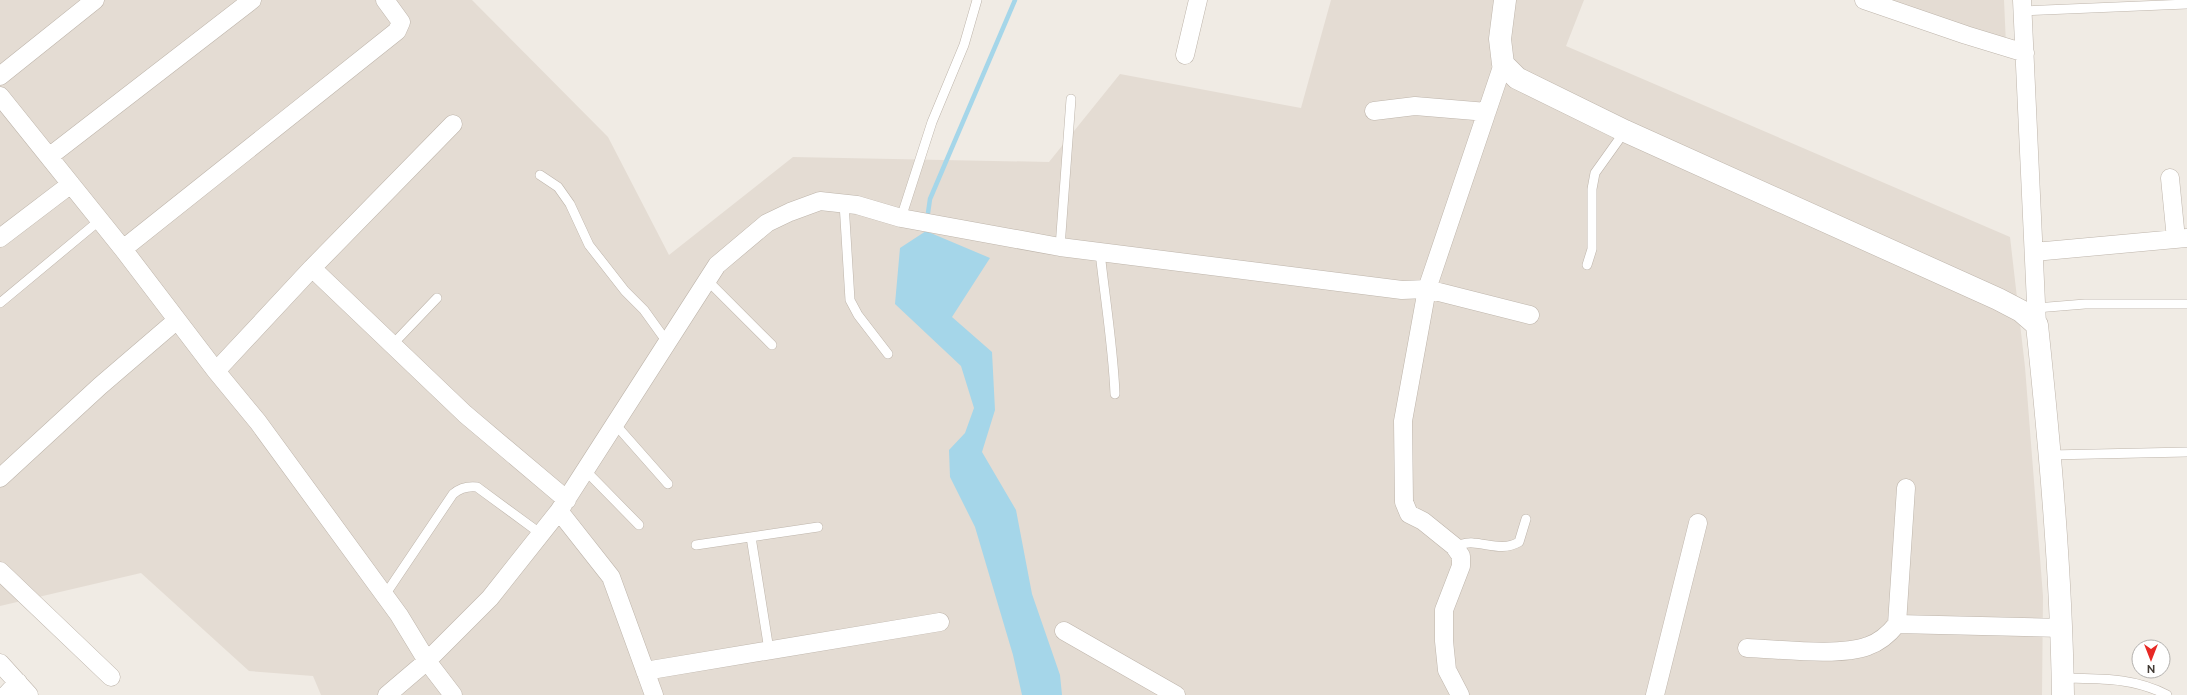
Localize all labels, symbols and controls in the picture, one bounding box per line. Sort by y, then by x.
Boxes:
north arrow [2131,639,2171,679]
text: N [2147,662,2155,675]

